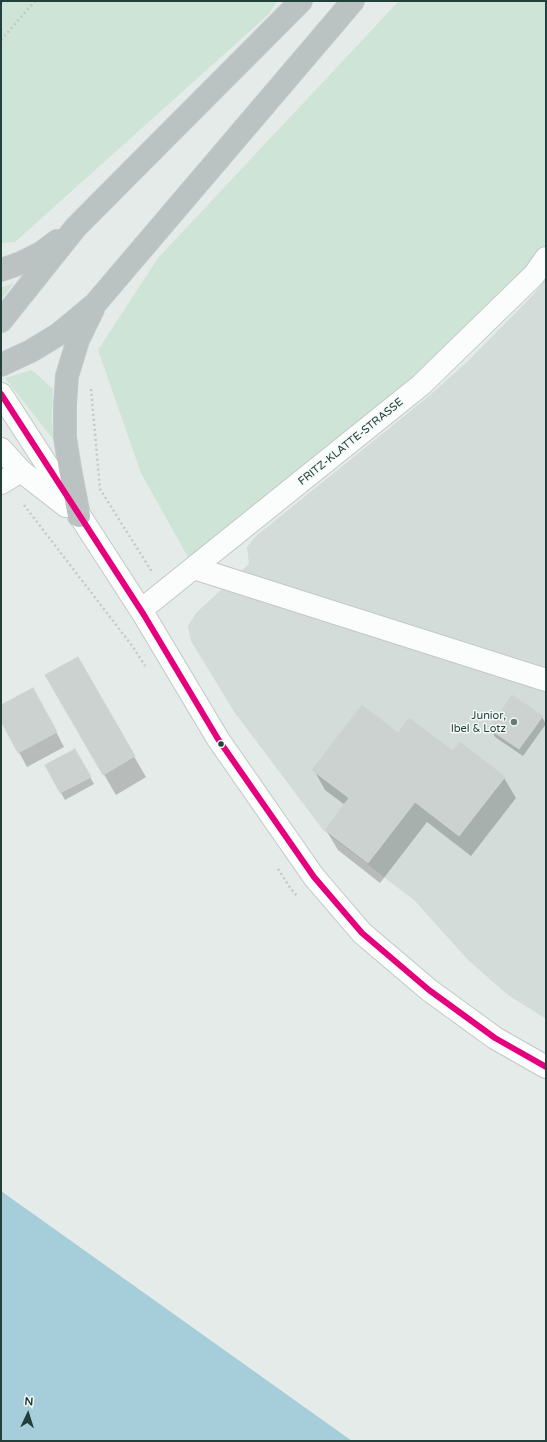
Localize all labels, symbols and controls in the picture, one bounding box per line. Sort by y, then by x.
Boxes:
street label: FRITZ-KLATTE-STRASSE [296,396,406,488]
place label: Junior, Ibel & Lotz [451,709,506,735]
marker: Junior, Ibel & Lotz [509,717,519,727]
unlabelled marker [216,739,226,749]
north arrow [8,1394,48,1434]
text: N [24,1395,34,1408]

